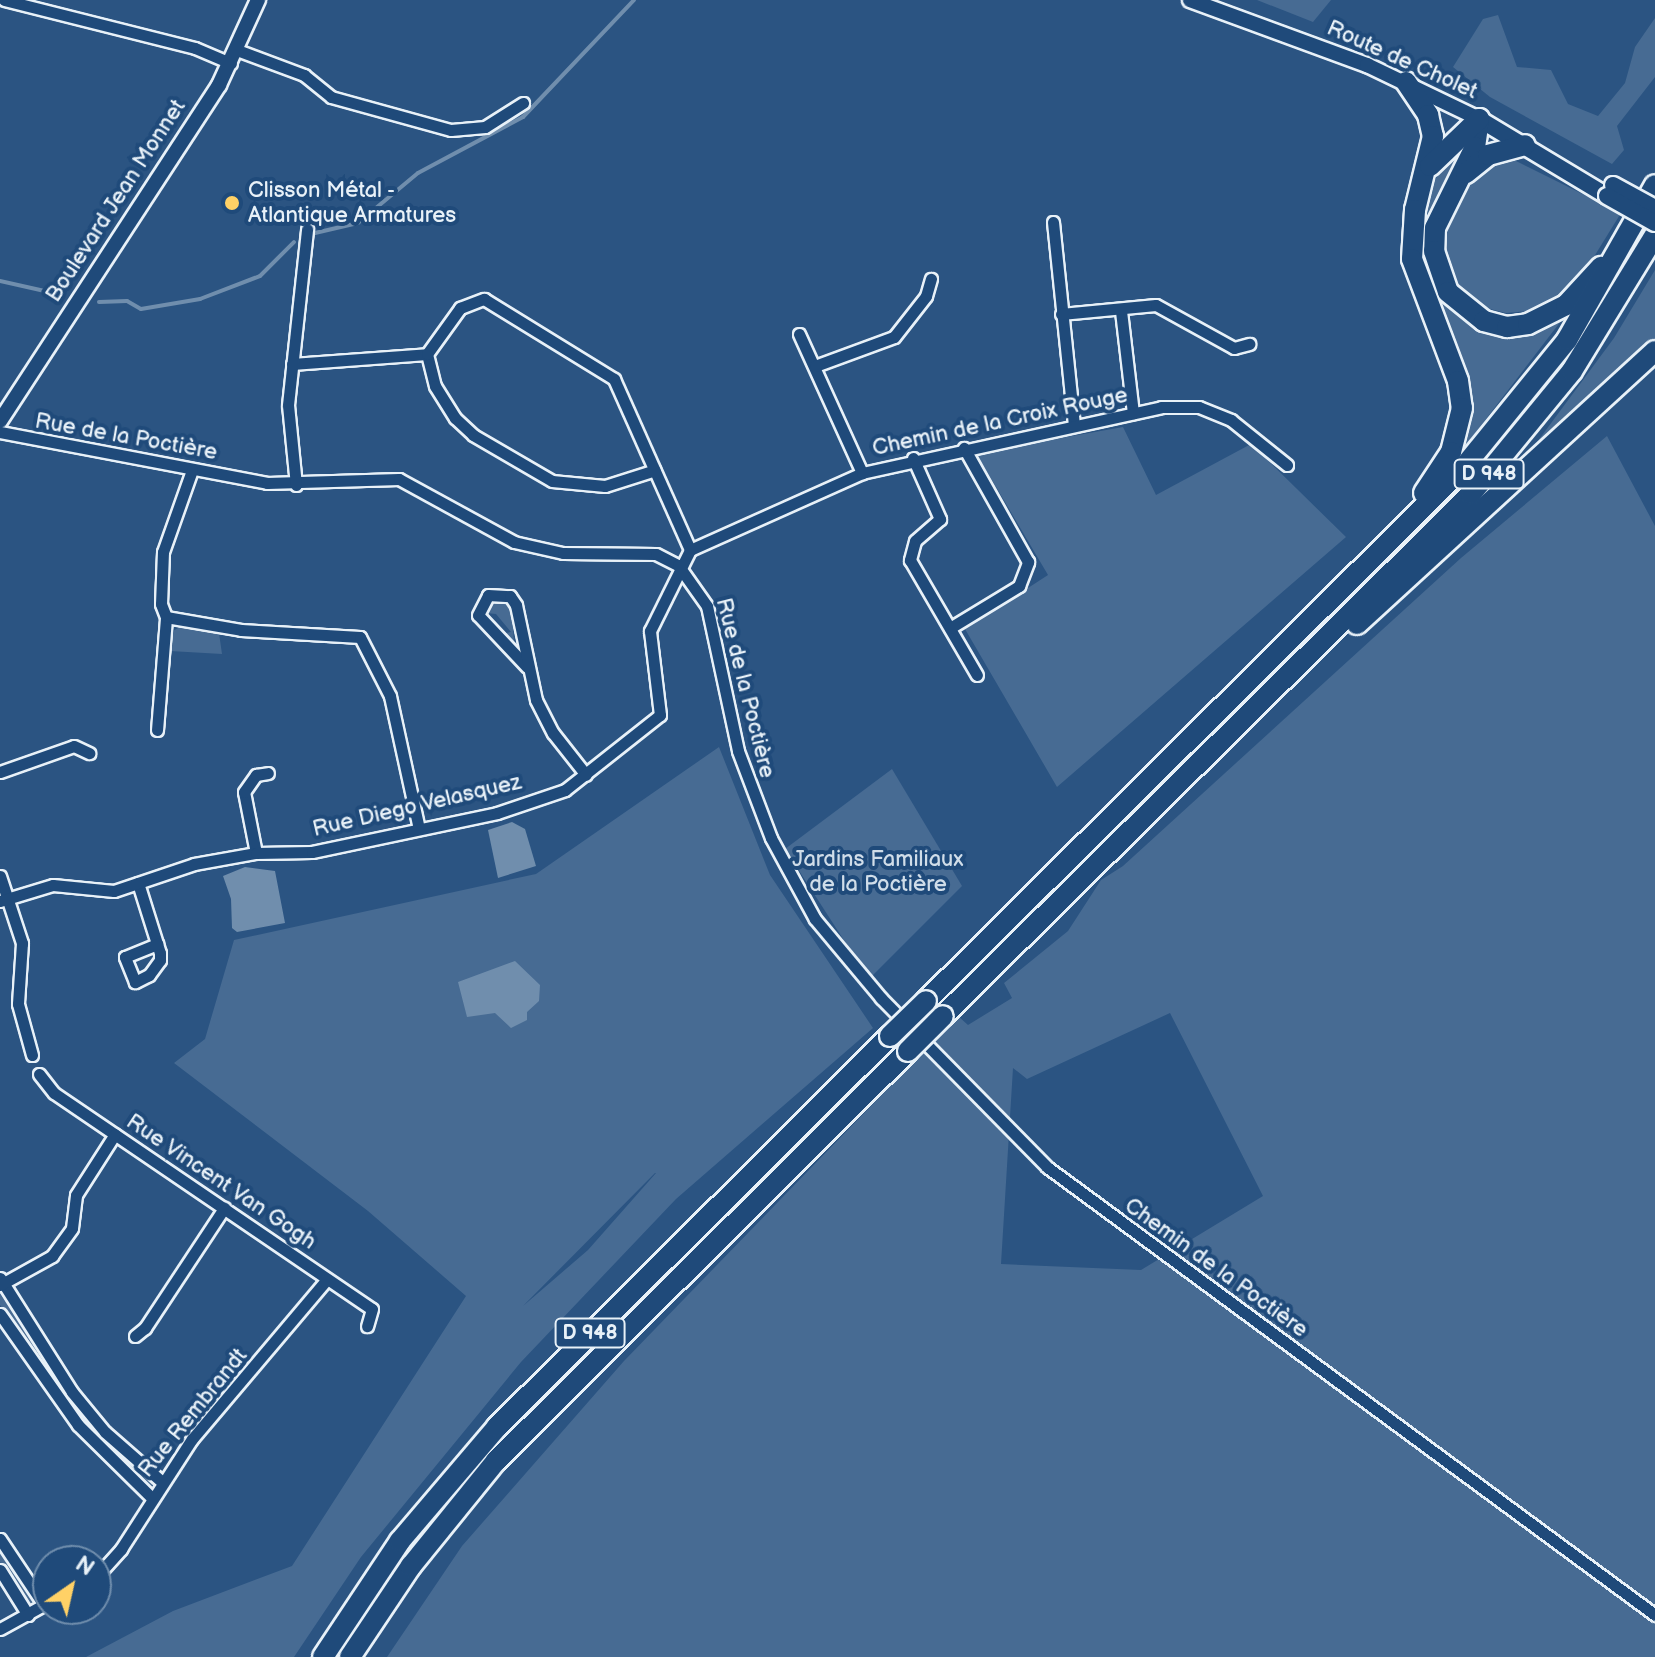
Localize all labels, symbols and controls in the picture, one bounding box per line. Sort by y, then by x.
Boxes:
street label: Route de Cholet [1323,15,1481,105]
street label: Boulevard Jean Monnet [40,94,192,308]
place label: Clisson Métal - Atlantique Armatures [248,177,456,228]
marker: Clisson Métal - Atlantique Armatures [223,194,241,212]
street label: Chemin de la Croix Rouge [870,382,1130,462]
street label: Rue de la Poctière [33,408,219,466]
road number: D 948 [1453,458,1525,490]
street label: Rue de la Poctière [710,595,780,781]
street label: Rue Diego Velasquez [310,769,524,843]
park label: Jardins Familiaux de la Poctière [792,846,964,898]
street label: Rue Vincent Van Gogh [121,1108,321,1256]
street label: Chemin de la Poctière [1119,1193,1313,1343]
road number: D 948 [554,1317,626,1349]
street label: Rue Rembrandt [133,1343,253,1483]
north arrow [32,1545,112,1625]
text: N [70,1551,99,1582]

